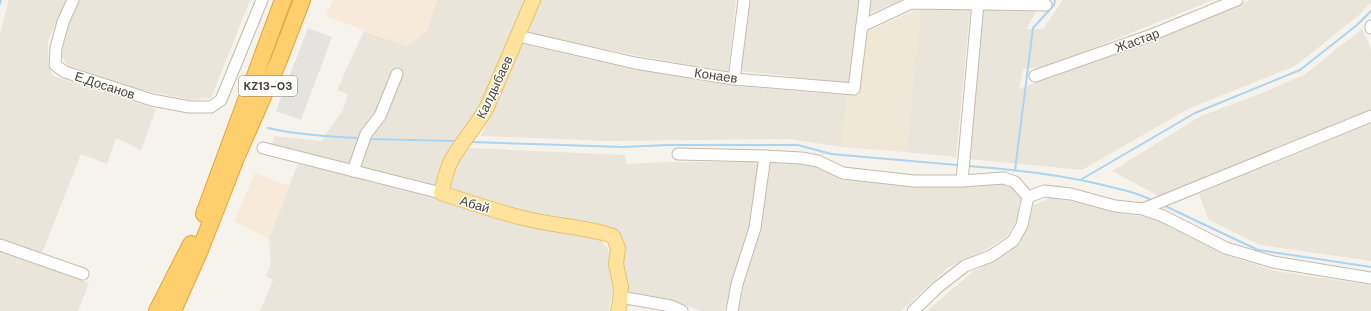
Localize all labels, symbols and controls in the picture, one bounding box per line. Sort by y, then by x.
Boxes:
street label: Жастар [1113,25,1162,56]
street label: Калдыбаев [472,53,517,122]
street label: Конаев [693,64,739,87]
street label: Е.Досанов [73,68,137,103]
road number: KZ13-03 [239,76,297,96]
street label: Абай [458,192,492,217]

